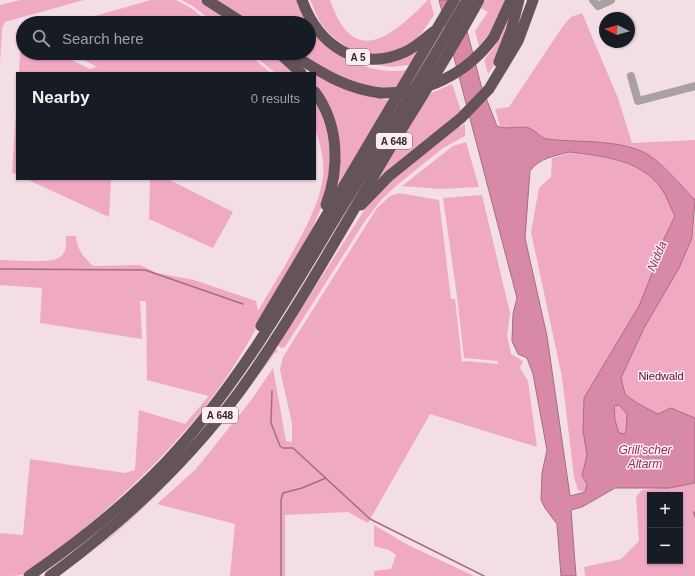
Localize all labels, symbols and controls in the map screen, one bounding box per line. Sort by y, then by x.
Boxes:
north arrow [599,12,635,48]
search box [16,16,316,60]
icon: search [30,27,52,49]
text: Search here [62,30,144,47]
road number: A 5 [346,49,370,65]
text: Nearby [32,88,90,107]
text: 0 results [251,91,300,106]
road number: A 648 [376,133,412,149]
water label: Nidda [644,239,670,273]
park label: Niedwald [638,370,684,382]
road number: A 648 [202,407,238,423]
water label: Grill’scher Altarm [618,443,673,471]
map controls [647,492,683,564]
button: + [647,492,683,528]
button: − [647,528,683,564]

